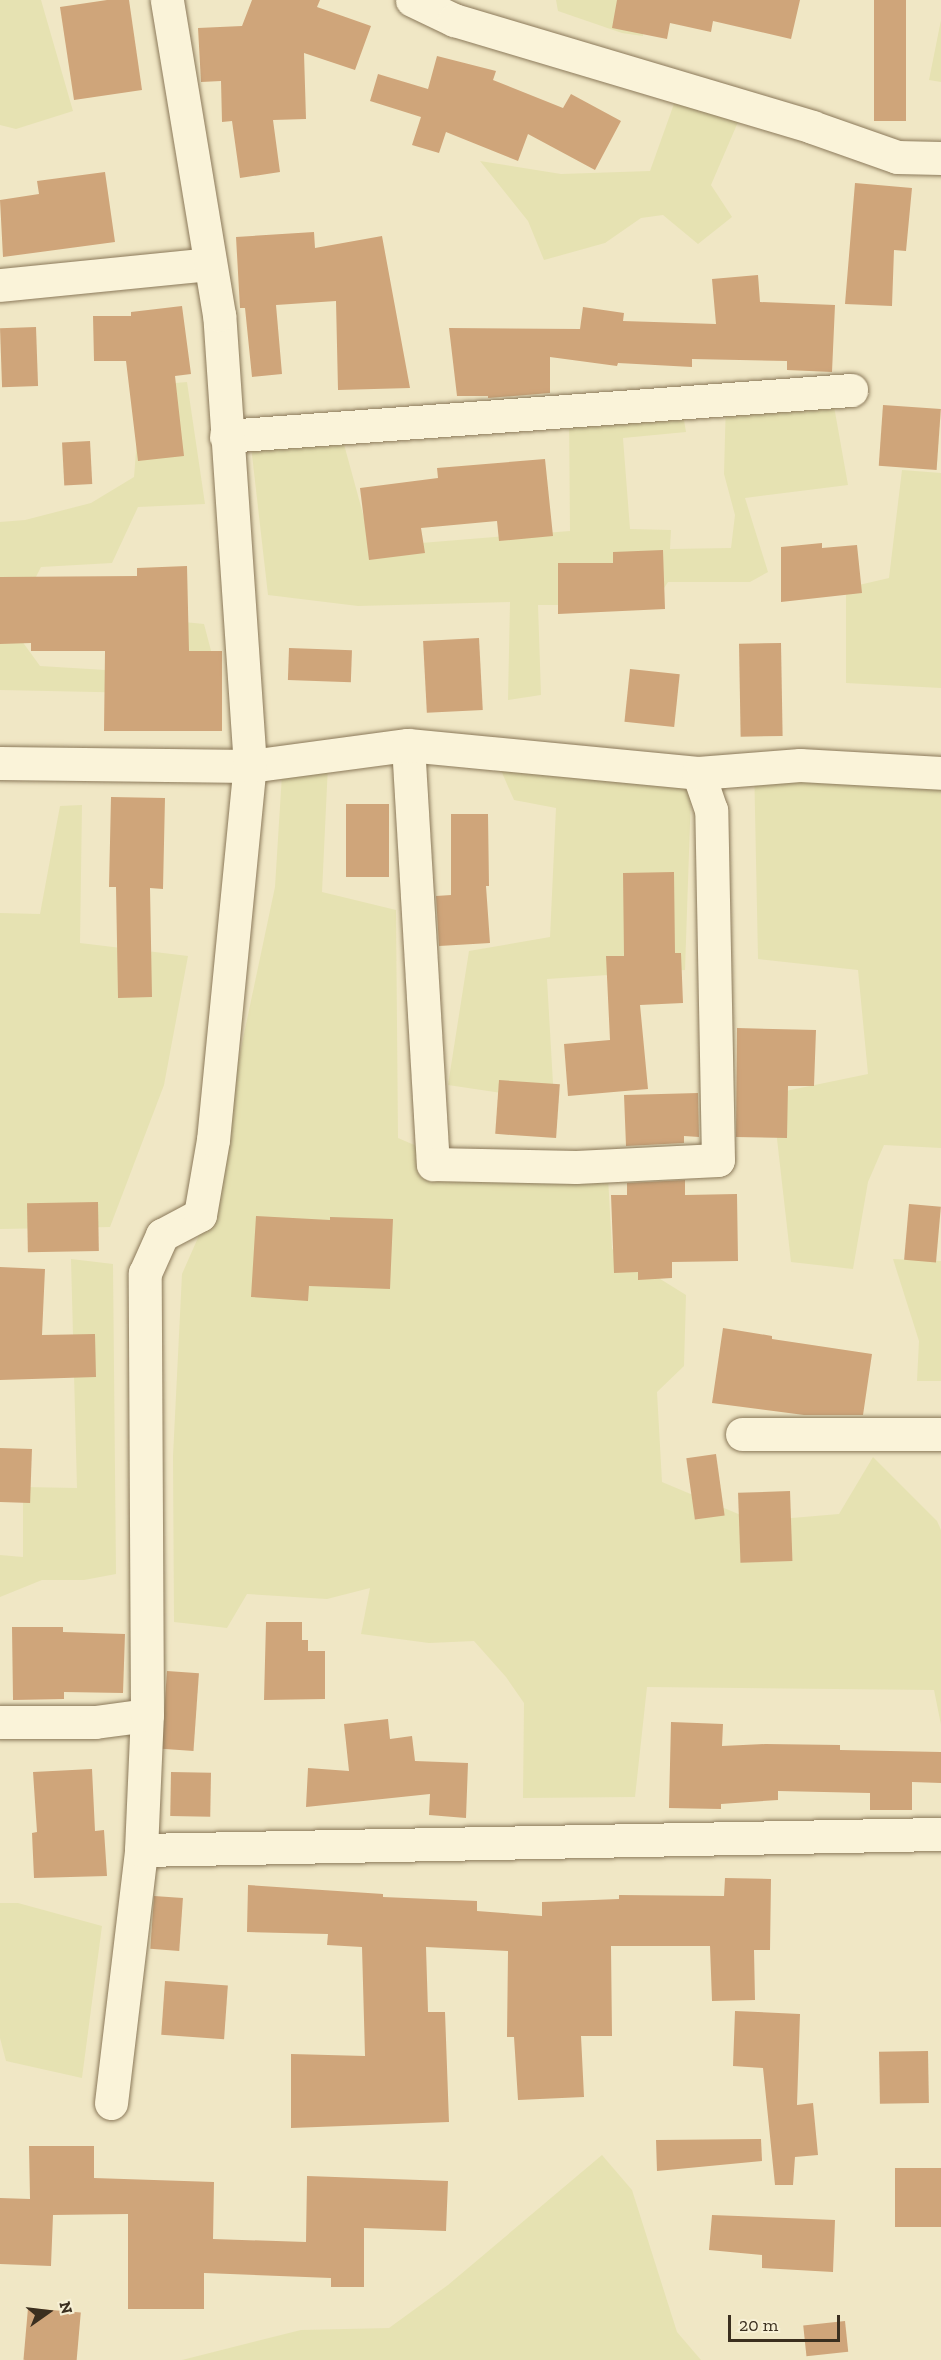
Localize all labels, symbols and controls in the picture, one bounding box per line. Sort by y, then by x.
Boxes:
north arrow [18,2282,78,2342]
text: N [55,2299,77,2316]
scale bar [731,2303,844,2341]
text: 20 m [739,2314,778,2336]

